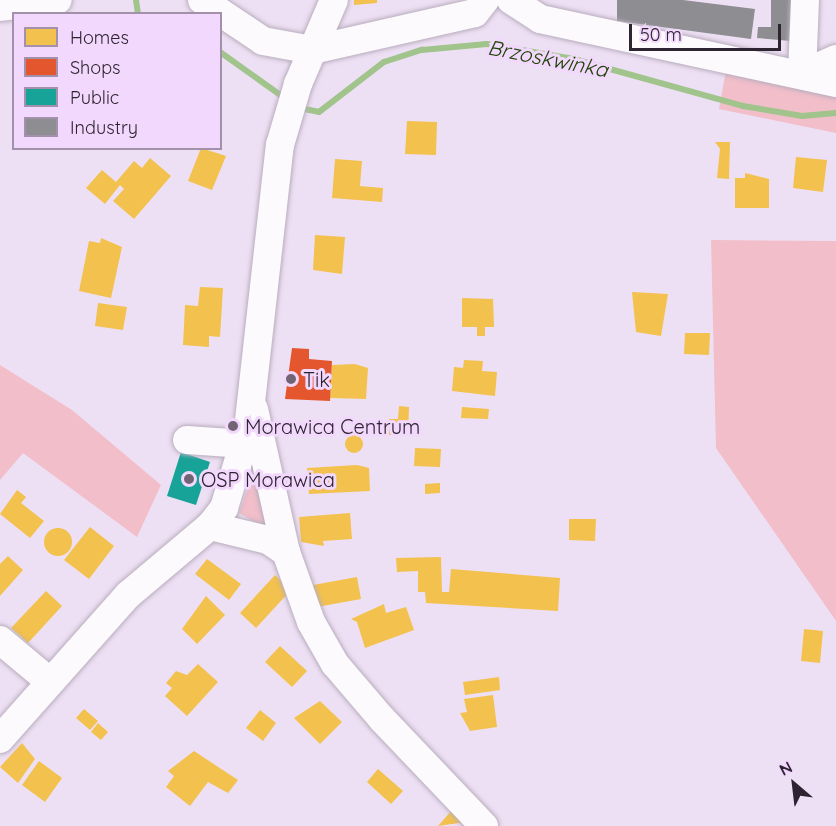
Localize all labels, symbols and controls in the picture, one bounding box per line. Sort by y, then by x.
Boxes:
legend [12,12,222,150]
scale bar [632,12,784,50]
text: 50 m [640,23,682,46]
text: Homes [70,26,129,49]
water label: Brzoskwinka [486,34,610,82]
text: Shops [70,56,121,79]
text: Public [70,86,119,109]
text: Industry [70,116,138,139]
place label: Tik [303,367,330,391]
marker: Tik [284,372,298,386]
place label: Morawica Centrum [245,414,420,438]
marker: Morawica Centrum [226,419,240,433]
place label: OSP Morawica [201,467,335,491]
marker: OSP Morawica [182,472,196,486]
north arrow [764,754,824,814]
text: N [776,757,795,780]

